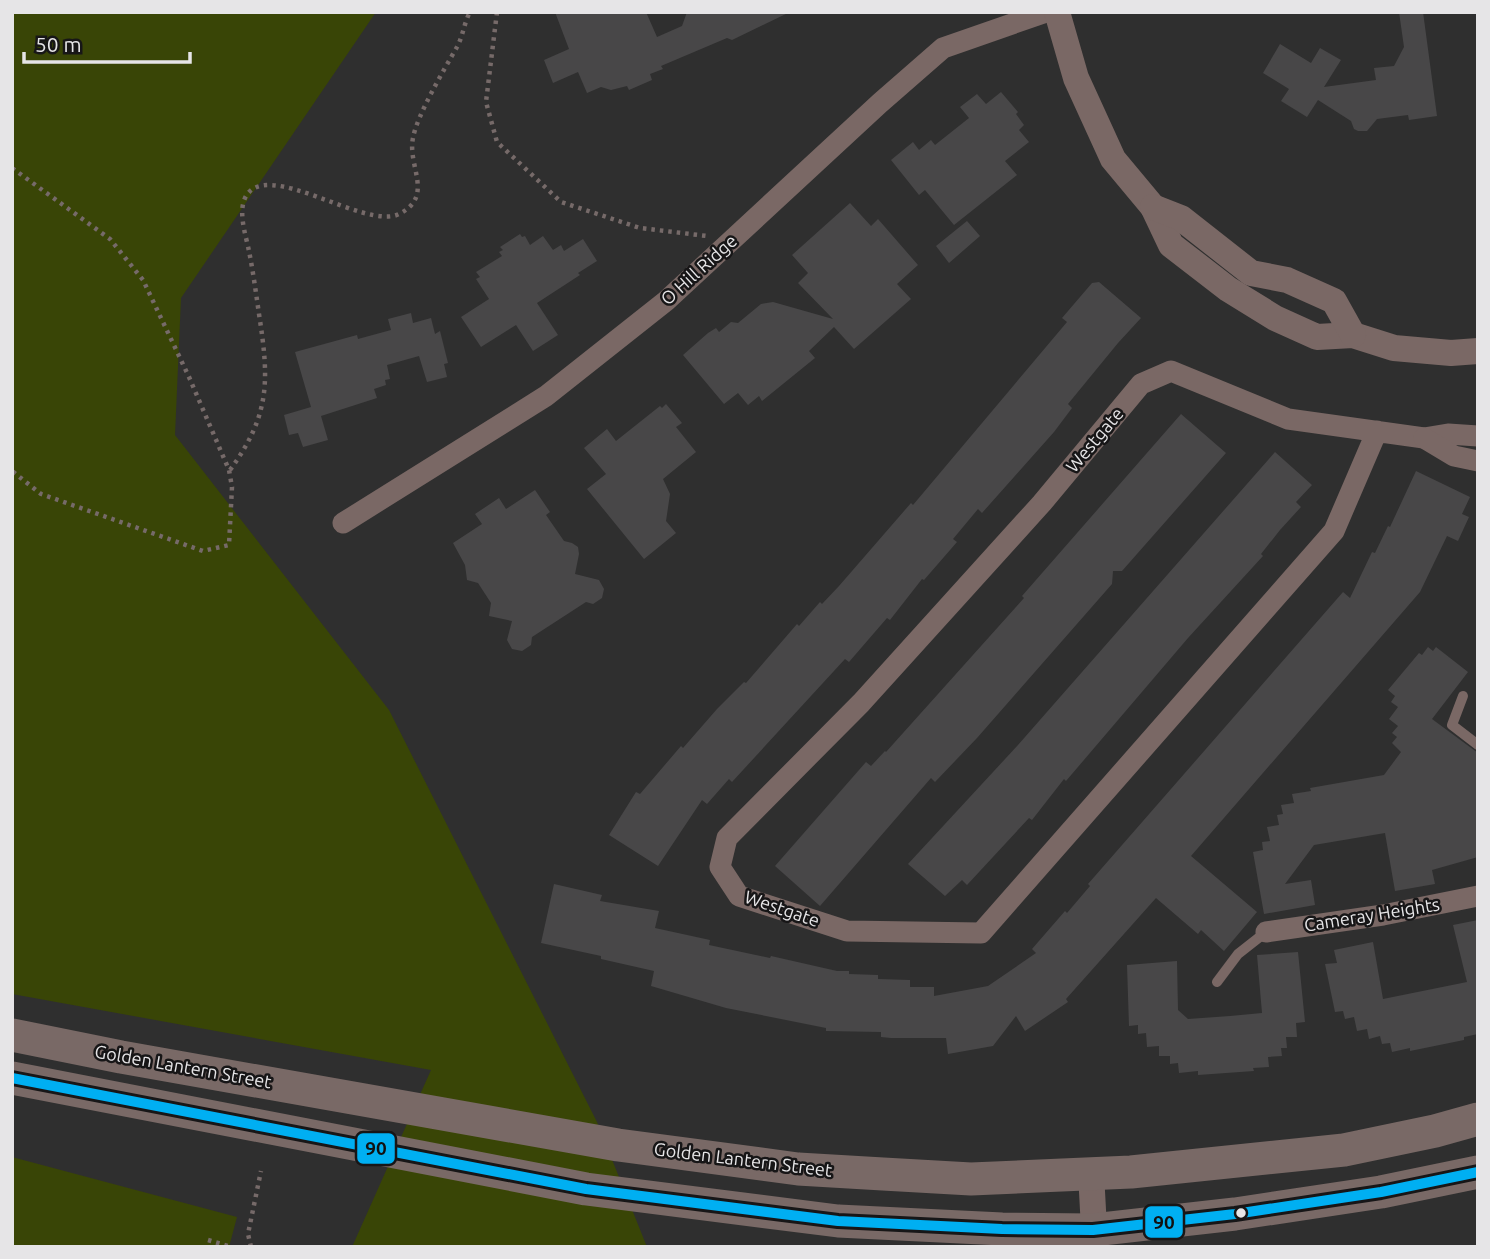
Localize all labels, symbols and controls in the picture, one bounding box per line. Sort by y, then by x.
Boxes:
scale bar [24,21,191,65]
text: 50 m [35,32,82,56]
street label: O Hill Ridge [656,230,740,308]
street label: Westgate [1062,403,1127,476]
street label: Westgate [742,886,822,930]
street label: Cameray Heights [1303,893,1441,935]
street label: Golden Lantern Street [93,1041,273,1091]
line badge: 90 [356,1132,396,1165]
text: 90 [365,1137,387,1159]
street label: Golden Lantern Street [653,1138,833,1180]
line badge: 90 [1144,1205,1184,1239]
unlabelled marker [1234,1206,1248,1220]
text: 90 [1153,1211,1175,1233]

